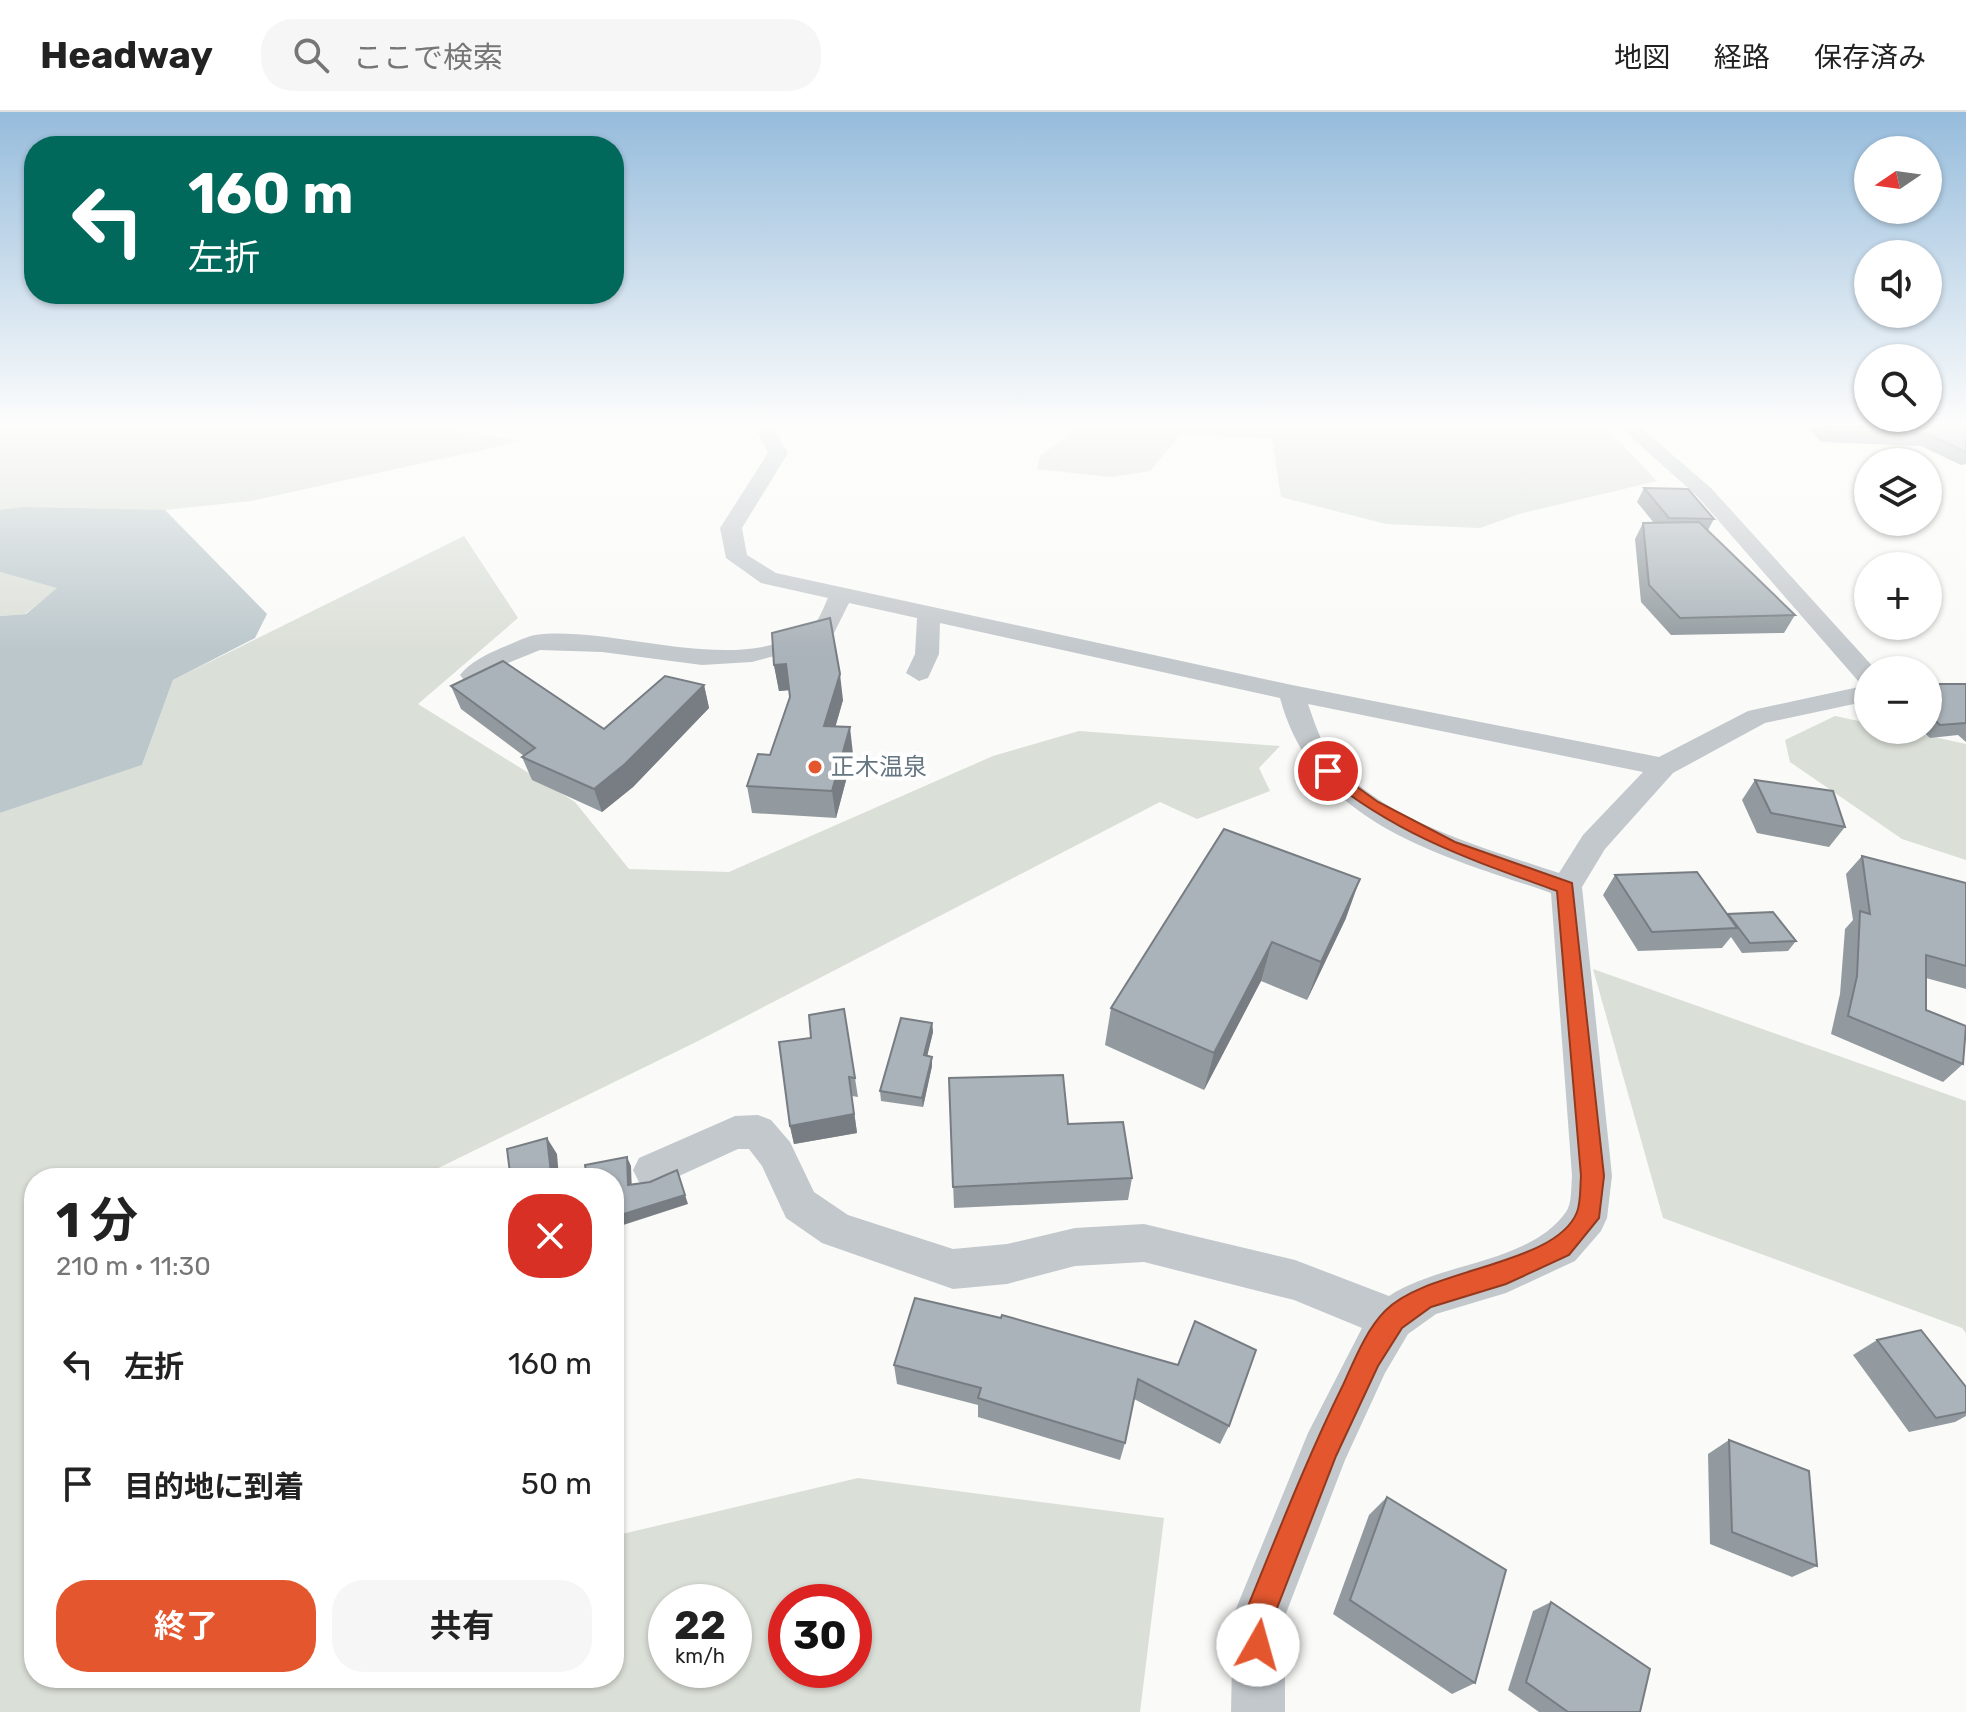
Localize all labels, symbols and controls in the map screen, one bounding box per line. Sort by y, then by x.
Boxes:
search box [261,19,821,91]
text: Headway [40,32,213,78]
icon: search [289,33,333,77]
text: ここで検索 [353,40,503,76]
text: 地図 [1614,41,1670,74]
text: 経路 [1714,41,1770,74]
text: 保存済み [1814,41,1926,74]
north arrow [1854,136,1942,224]
map controls [1854,136,1942,744]
text: 160 m [188,161,354,227]
icon: left [56,168,160,272]
text: 左折 [188,236,260,279]
button: sound [1854,240,1942,328]
button: search [1854,344,1942,432]
button: layers [1854,448,1942,536]
button: + [1854,552,1942,640]
button: − [1854,656,1942,744]
pin [1294,737,1362,805]
icon: arrive [1306,749,1350,793]
place label: 正木温泉 [831,753,927,781]
marker: 正木温泉 [806,758,824,776]
text: 1 分 [56,1192,138,1249]
button: close [508,1194,592,1278]
text: 210 m · 11:30 [56,1251,211,1282]
icon: left [56,1342,100,1386]
text: 160 m [508,1346,592,1382]
text: 左折 [124,1349,184,1385]
icon: arrive [56,1462,100,1506]
text: 50 m [521,1466,592,1502]
text: 目的地に到着 [124,1469,304,1505]
button: 終了 [56,1580,316,1672]
button: 共有 [332,1580,592,1672]
speed limit sign: 30 [768,1584,872,1688]
text: 22 [674,1602,726,1649]
position arrow [1216,1603,1300,1687]
text: km/h [675,1644,725,1668]

